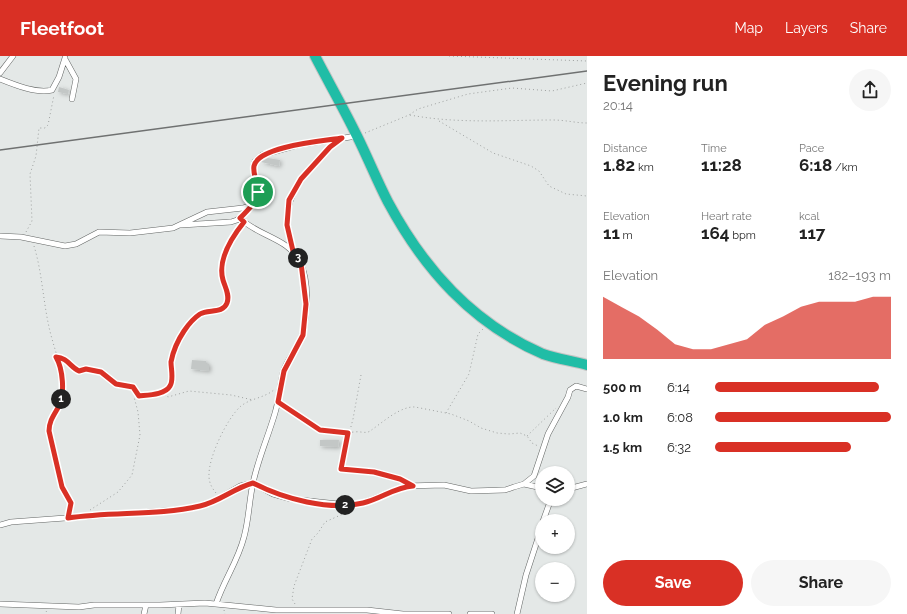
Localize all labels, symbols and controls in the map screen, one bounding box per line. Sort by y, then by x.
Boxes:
text: Fleetfoot [20,17,104,39]
text: Map [735,20,763,36]
text: Layers [785,20,828,36]
text: Share [850,20,887,36]
button: share [849,69,891,111]
text: Evening run [603,70,728,96]
text: 20:14 [603,98,633,113]
text: Distance [603,142,647,155]
text: Time [701,142,727,155]
text: Pace [799,142,824,155]
text: 1.82 [603,155,635,175]
text: 11:28 [701,155,742,175]
text: 6:18 [799,155,832,175]
text: km [635,161,654,174]
text: /km [832,161,858,174]
pin [241,175,275,209]
icon: arrive [247,181,269,203]
text: Elevation [603,210,650,223]
text: Heart rate [701,210,752,223]
text: kcal [799,210,820,223]
text: 11 [603,223,620,243]
text: 164 [701,223,729,243]
text: 117 [799,223,825,243]
text: m [620,229,633,242]
text: bpm [729,229,756,242]
pin: 3 [288,248,308,268]
text: 3 [295,251,301,264]
text: Elevation [603,268,658,283]
text: 182–193 m [828,268,891,283]
text: 500 m [603,380,641,395]
text: 6:14 [667,380,690,395]
pin: 1 [51,389,71,409]
text: 1 [58,392,64,405]
text: 1.0 km [603,410,643,425]
text: 6:08 [667,410,693,425]
text: 1.5 km [603,440,642,455]
text: 6:32 [667,440,691,455]
map controls [535,466,575,602]
button: layers [535,466,575,506]
pin: 2 [335,495,355,515]
text: 2 [342,498,348,511]
button: + [535,514,575,554]
button: Save [603,560,743,606]
button: Share [751,560,891,606]
button: − [535,562,575,602]

